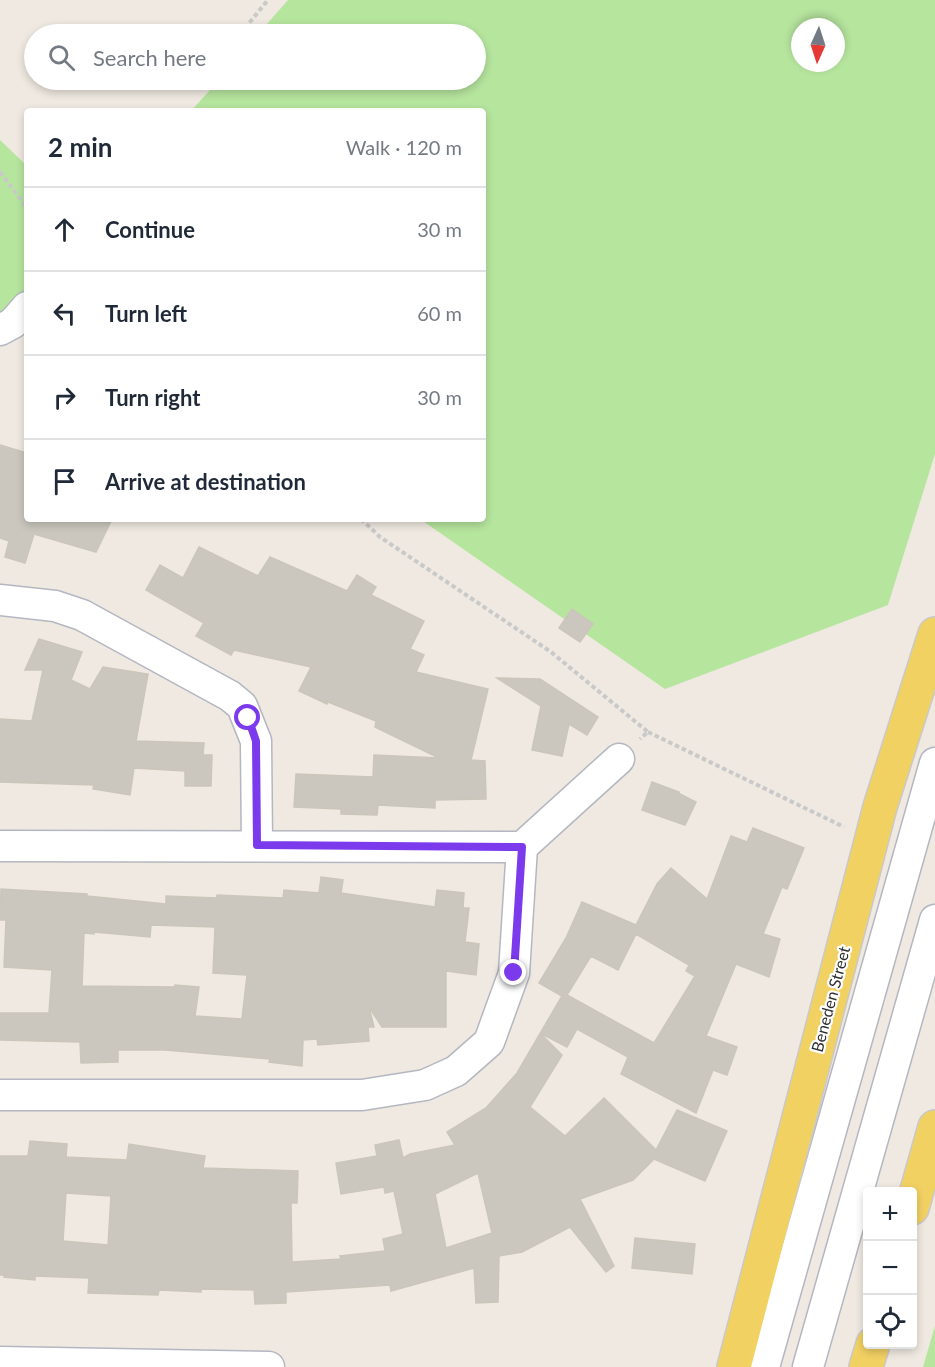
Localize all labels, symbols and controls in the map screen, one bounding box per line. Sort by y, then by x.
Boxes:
north arrow [791,18,845,72]
search box [24,24,486,90]
icon: search [45,41,78,74]
text: Search here [93,44,206,71]
text: 2 min [48,131,112,163]
text: Walk · 120 m [346,135,462,159]
icon: ahead [48,213,81,246]
text: Continue [105,216,195,243]
text: 30 m [417,217,462,241]
icon: left [48,297,81,330]
text: Turn left [105,300,187,327]
text: 60 m [417,301,462,325]
icon: right [48,381,81,414]
text: Turn right [105,384,200,411]
text: 30 m [417,385,462,409]
icon: arrive [48,465,81,498]
text: Arrive at destination [105,468,306,495]
route start [234,704,260,730]
street label: Beneden Street [807,944,853,1054]
route end [500,959,526,985]
map controls [863,1187,917,1349]
button: + [863,1187,917,1241]
button: − [863,1241,917,1295]
button: locate [863,1295,917,1349]

